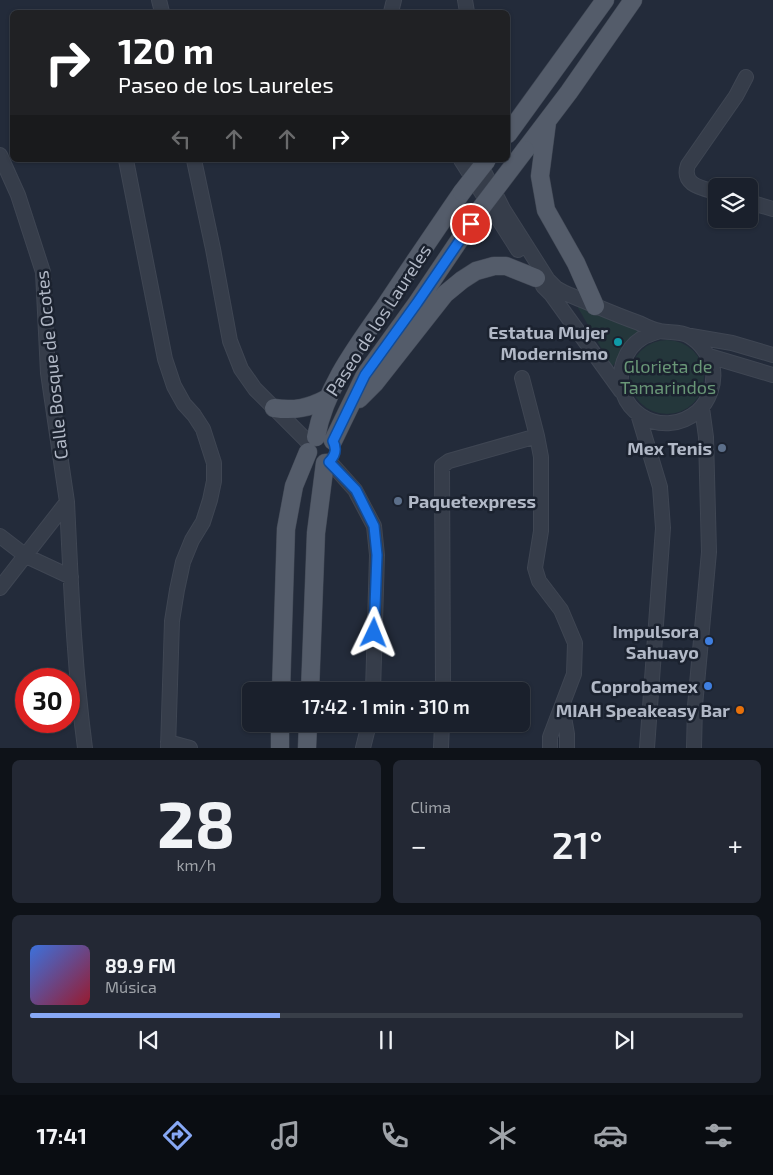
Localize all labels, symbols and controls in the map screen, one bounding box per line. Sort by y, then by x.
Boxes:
text: 120 m [118,29,214,71]
icon: right [35,30,100,95]
text: Paseo de los Laureles [118,71,334,97]
icon: left [167,125,195,153]
icon: ahead [220,125,248,153]
icon: ahead [273,125,301,153]
icon: right [326,125,354,153]
map controls [708,178,758,228]
button: layers [708,178,758,228]
pin [450,203,492,245]
icon: arrive [457,210,485,238]
street label: Paseo de los Laureles [321,240,435,400]
street label: Calle Bosque de Ocotes [30,269,72,461]
place label: Estatua Mujer Modernismo [488,321,608,364]
marker: Estatua Mujer Modernismo [612,336,624,348]
park label: Glorieta de Tamarindos [620,355,716,398]
place label: Mex Tenis [627,437,712,459]
marker: Mex Tenis [716,442,728,454]
place label: Paquetexpress [408,490,536,512]
marker: Paquetexpress [392,495,404,507]
position arrow [347,606,399,658]
place label: Impulsora Sahuayo [612,620,699,663]
marker: Impulsora Sahuayo [703,635,715,647]
speed limit sign: 30 [15,668,80,733]
place label: Coprobamex [591,675,699,697]
marker: Coprobamex [702,680,714,692]
text: 17:42 · 1 min · 310 m [302,695,470,718]
place label: MIAH Speakeasy Bar [556,699,730,721]
marker: MIAH Speakeasy Bar [734,704,746,716]
text: 28 [157,783,235,861]
text: Clima [411,797,451,816]
text: 21° [552,821,603,867]
text: − [411,828,427,862]
text: + [728,828,743,862]
text: km/h [176,855,216,874]
text: 89.9 FM [105,954,176,977]
text: Música [105,977,157,996]
icon: previous [135,1026,163,1054]
icon: pause [372,1026,400,1054]
icon: next [610,1026,638,1054]
icon: directions [160,1118,195,1153]
icon: music [268,1118,303,1153]
icon: phone [377,1118,412,1153]
icon: climate [485,1118,520,1153]
icon: car [593,1118,628,1153]
icon: filters [701,1118,736,1153]
text: 17:41 [37,1122,87,1148]

